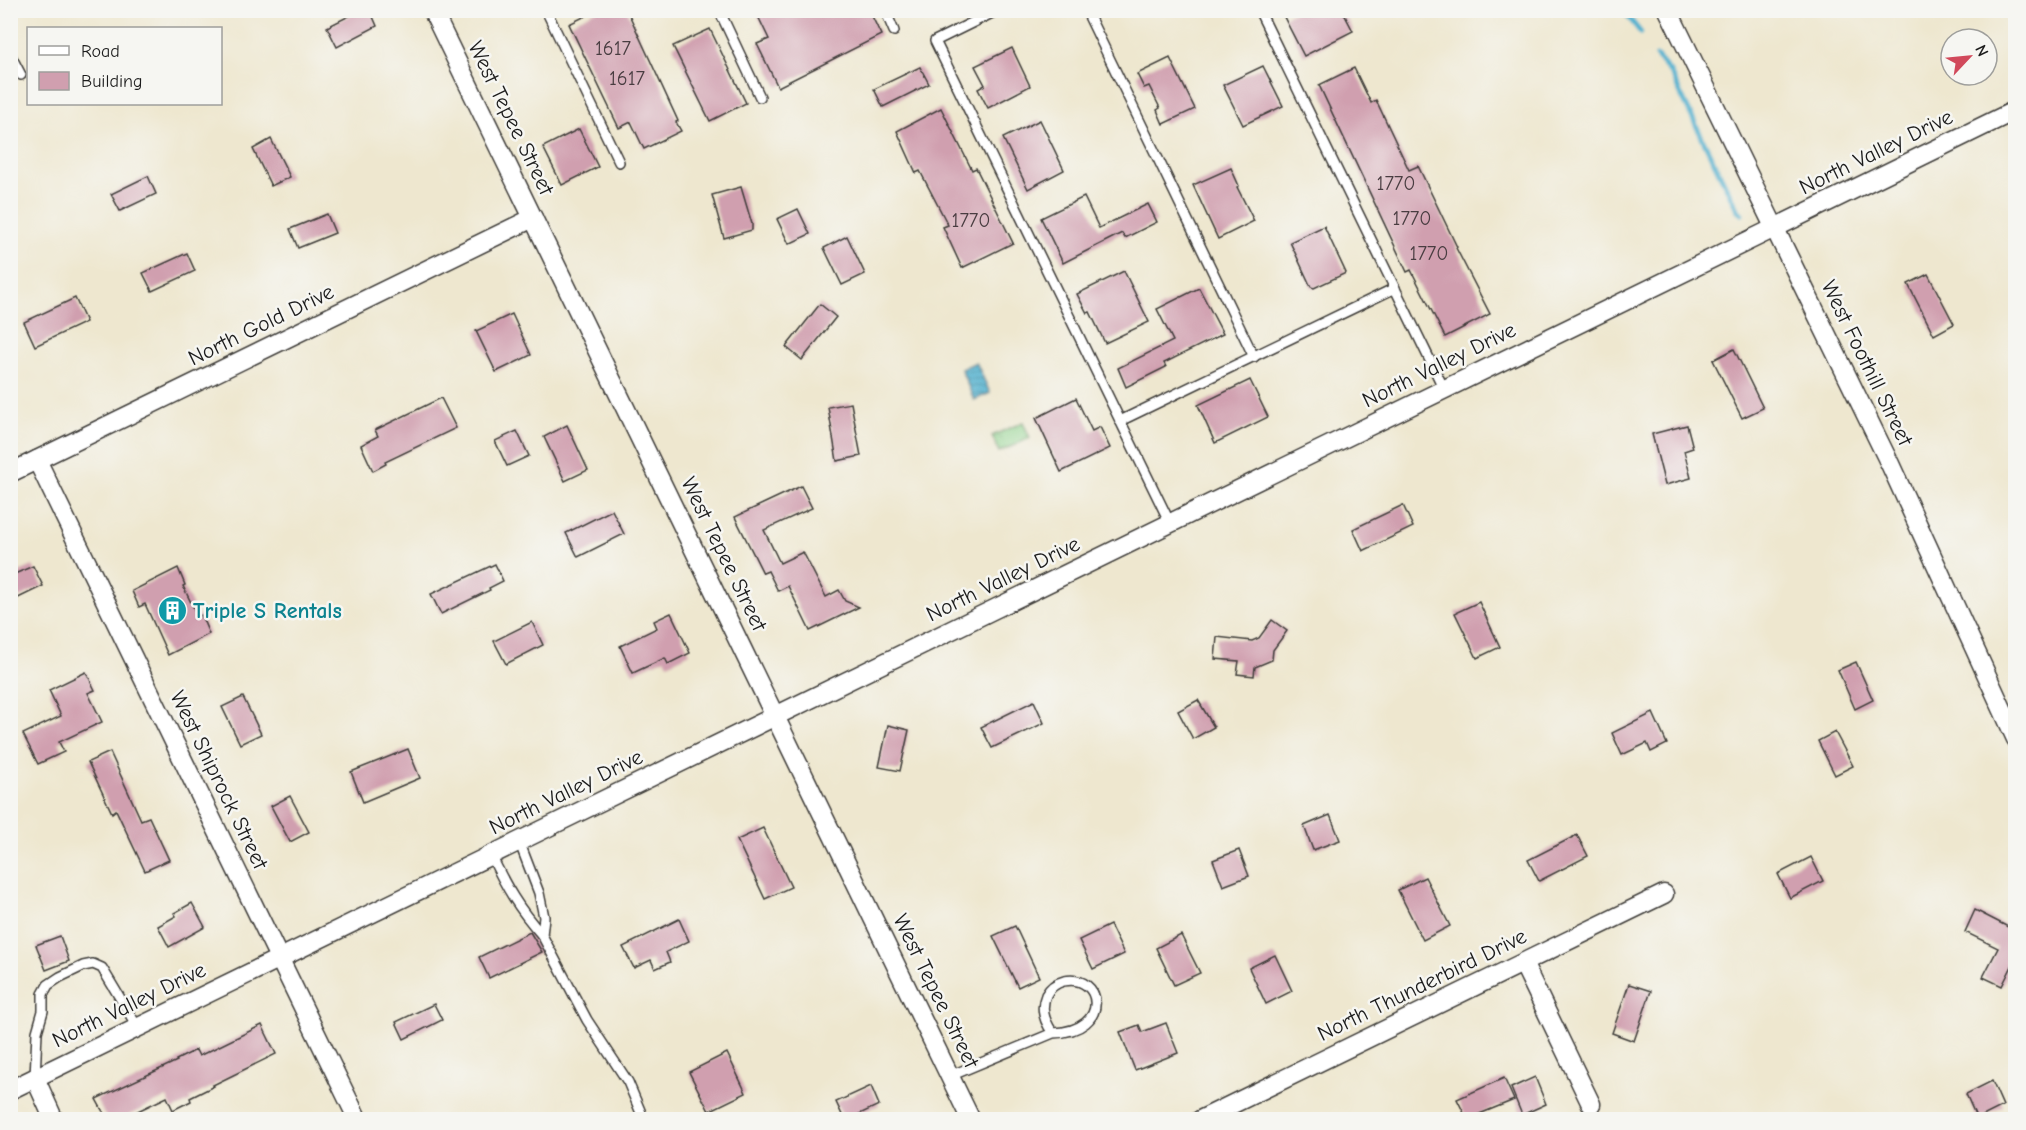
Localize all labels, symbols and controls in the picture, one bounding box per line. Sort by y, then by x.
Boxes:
legend [27,27,222,105]
north arrow [1939,27,1999,87]
street label: West Tepee Street [462,37,560,200]
house number: 1617 [595,37,632,60]
text: Road [81,41,120,62]
text: N [1971,42,1992,59]
house number: 1617 [609,67,646,90]
text: Building [81,71,143,92]
street label: North Valley Drive [1795,104,1957,200]
house number: 1770 [1376,172,1416,195]
house number: 1770 [1392,207,1432,230]
house number: 1770 [951,209,991,232]
house number: 1770 [1409,242,1449,265]
street label: West Foothill Street [1816,276,1919,451]
street label: North Gold Drive [184,278,338,372]
street label: North Valley Drive [1358,317,1520,413]
street label: West Tepee Street [675,473,773,636]
street label: North Valley Drive [922,531,1084,627]
building icon: Triple S Rentals [156,595,188,627]
place label: Triple S Rentals [193,598,342,624]
street label: West Shiprock Street [164,686,274,874]
street label: North Valley Drive [485,744,647,840]
street label: West Tepee Street [887,910,985,1073]
street label: North Thunderbird Drive [1313,923,1531,1047]
street label: North Valley Drive [48,957,210,1053]

